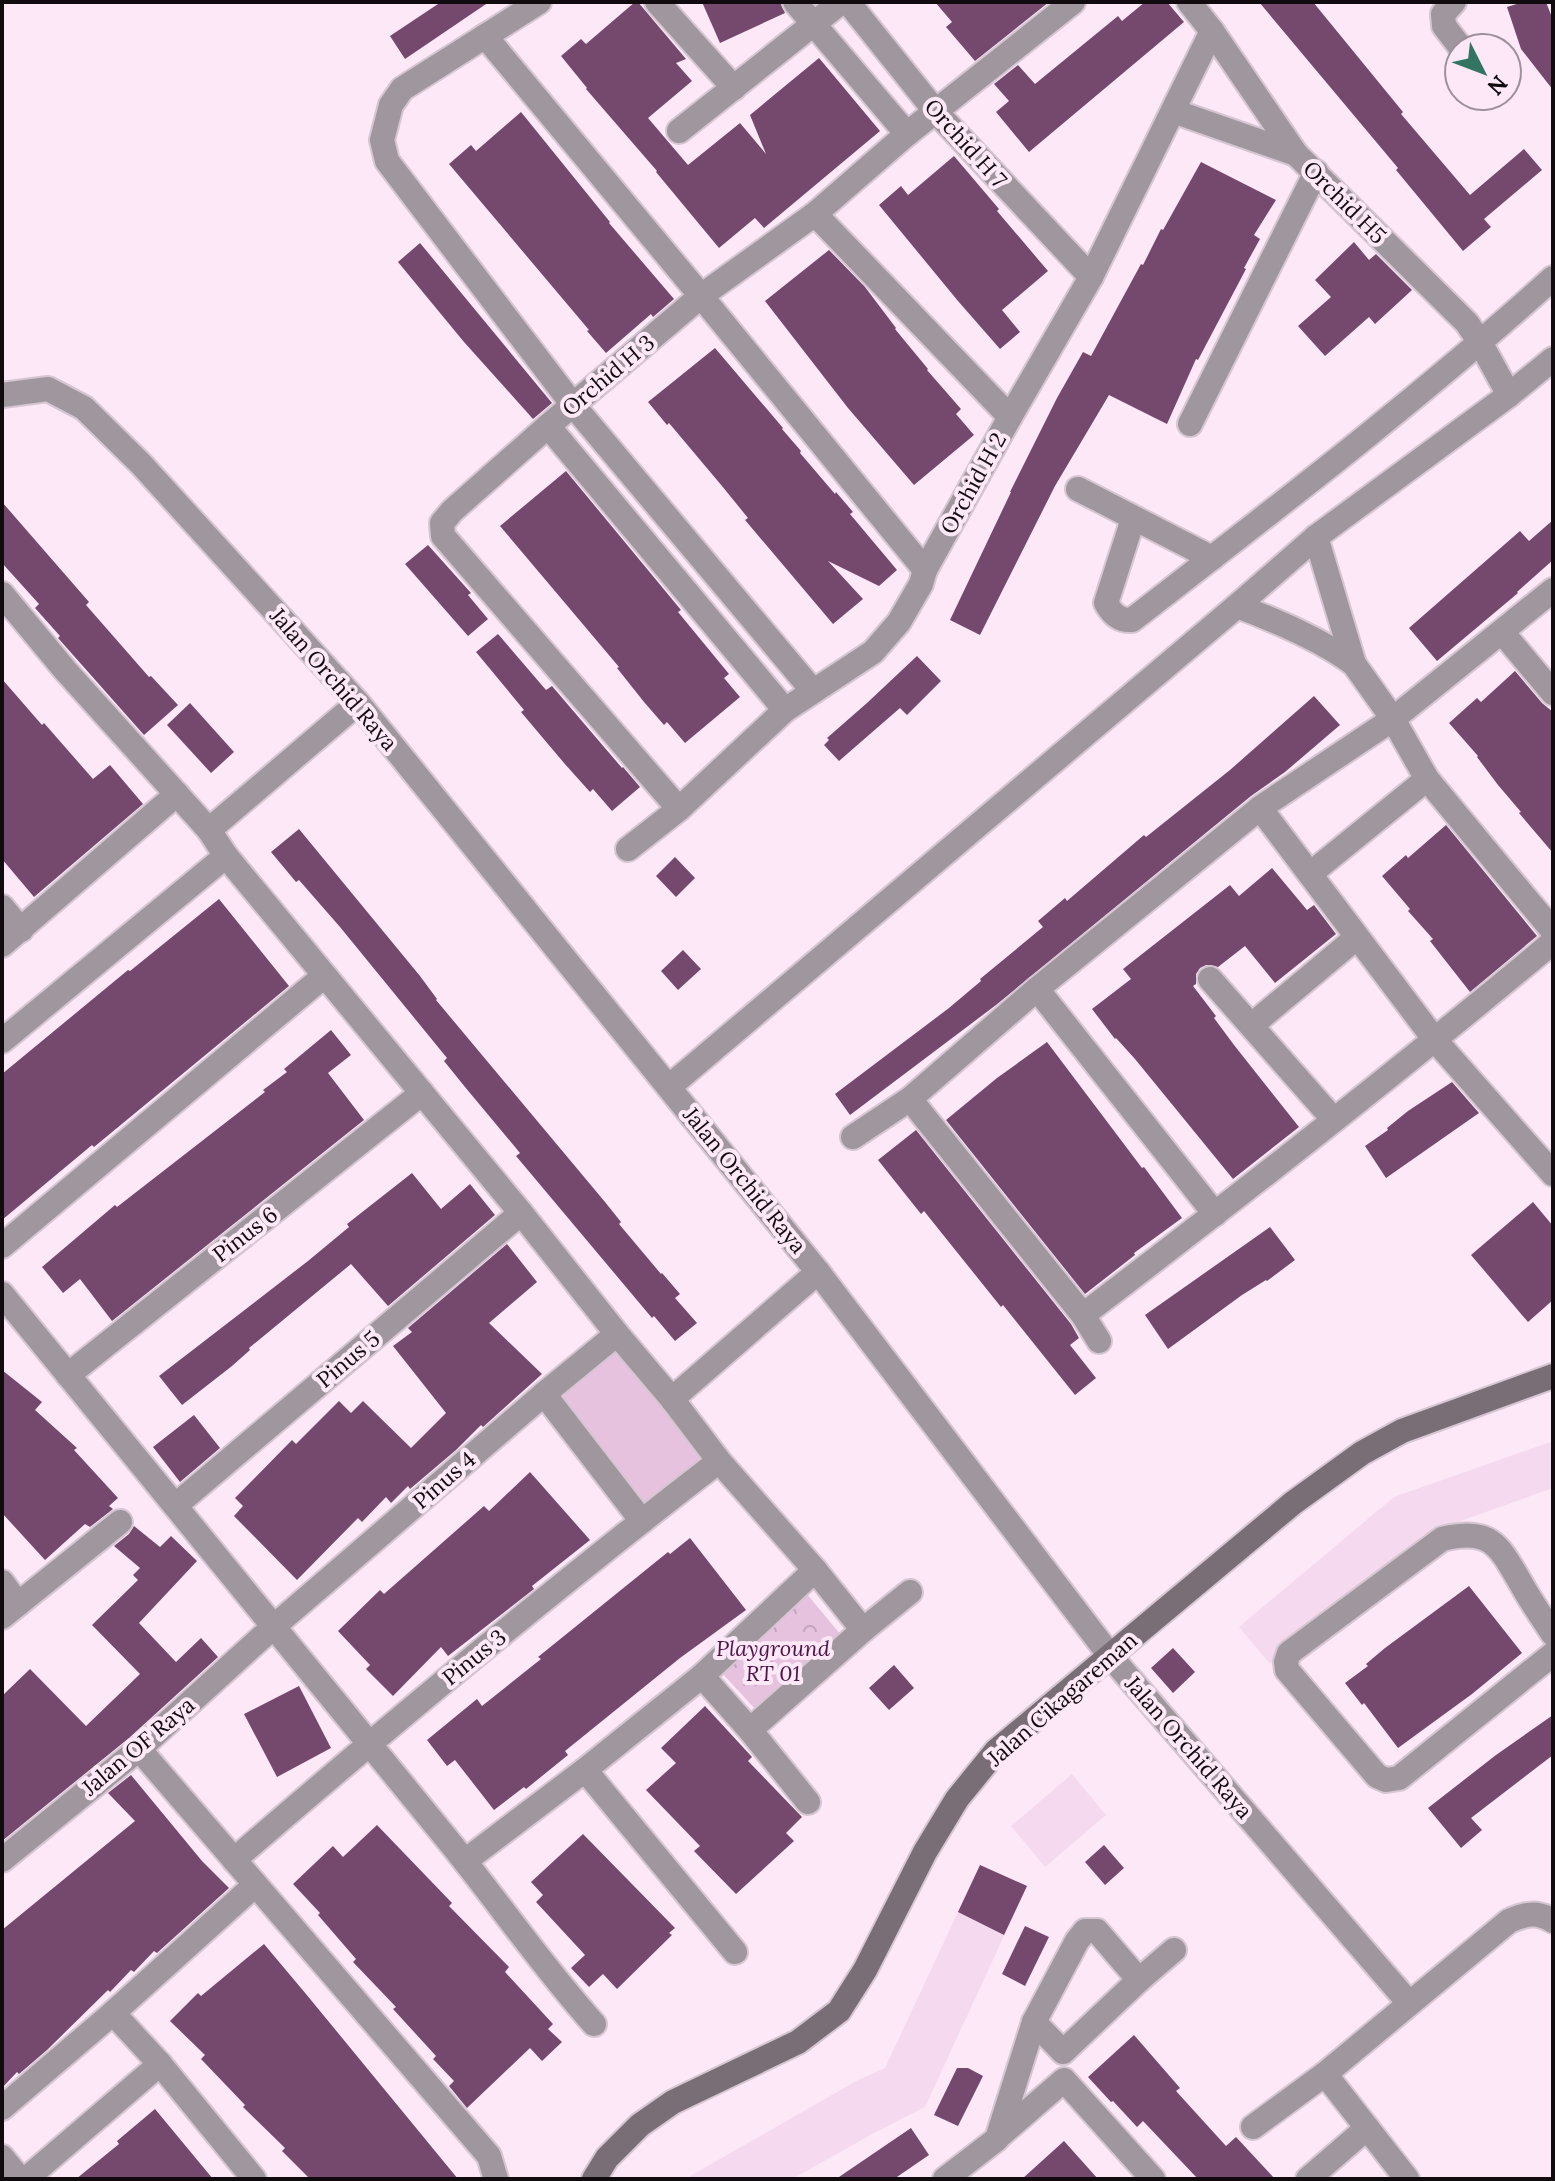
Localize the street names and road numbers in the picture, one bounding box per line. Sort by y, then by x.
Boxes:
street label: Orchid H 7 [919,93,1013,193]
street label: Orchid H5 [1298,155,1392,249]
street label: Orchid H 3 [556,328,660,422]
street label: Orchid H 2 [934,427,1012,539]
street label: Jalan Orchid Raya [264,601,404,756]
street label: Jalan Orchid Raya [677,1100,813,1259]
street label: Pinus 6 [207,1200,283,1268]
street label: Pinus 5 [311,1325,385,1393]
street label: Pinus 4 [407,1445,481,1515]
street label: Pinus 3 [436,1623,512,1691]
street label: Jalan Cikagareman [981,1626,1143,1772]
street label: Jalan Orchid Raya [1119,1669,1259,1824]
street label: Jalan OF Raya [75,1691,200,1802]

